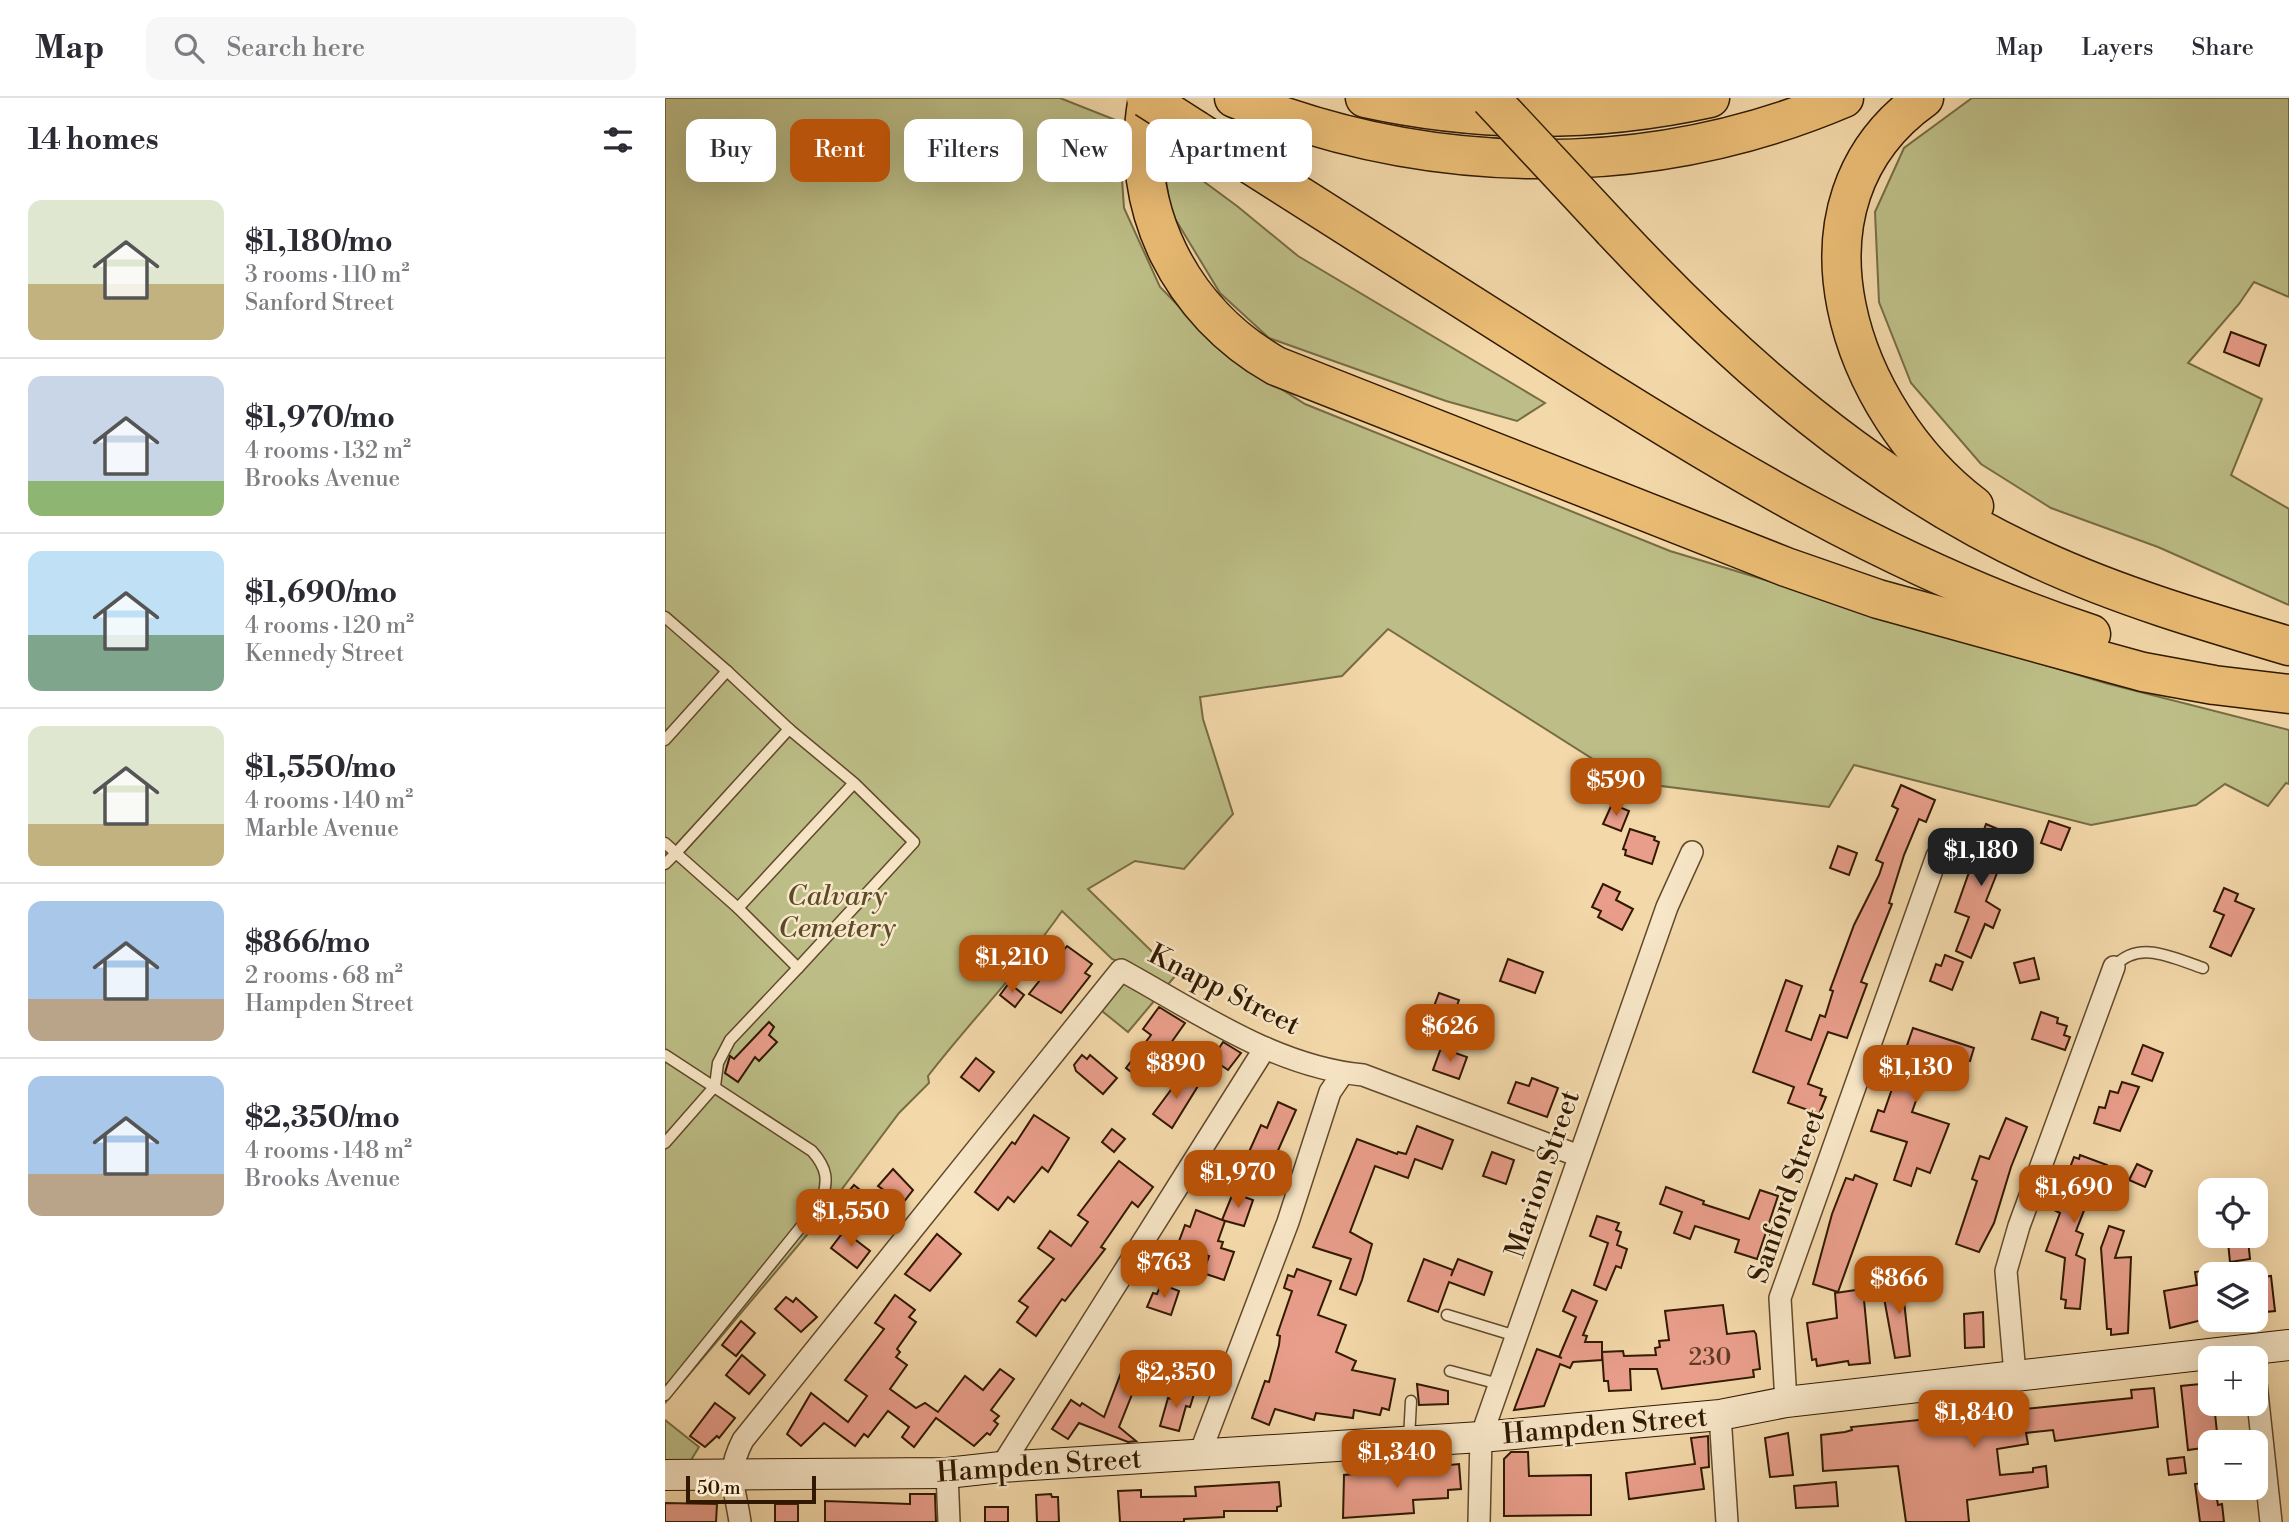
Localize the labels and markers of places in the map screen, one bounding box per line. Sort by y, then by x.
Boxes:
pin: $590 [1575,758,1657,818]
pin: $1,180 [1924,828,2038,888]
pin: $1,210 [955,936,1069,995]
pin: $626 [1409,1004,1491,1064]
pin: $890 [1135,1042,1217,1101]
pin: $1,130 [1859,1046,1973,1105]
pin: $1,970 [1181,1150,1295,1210]
pin: $1,690 [2017,1166,2131,1225]
pin: $1,550 [794,1190,908,1249]
pin: $763 [1123,1240,1205,1300]
pin: $866 [1858,1256,1940,1316]
pin: $2,350 [1119,1350,1233,1410]
pin: $1,840 [1917,1390,2031,1450]
pin: $1,340 [1340,1430,1454,1490]

